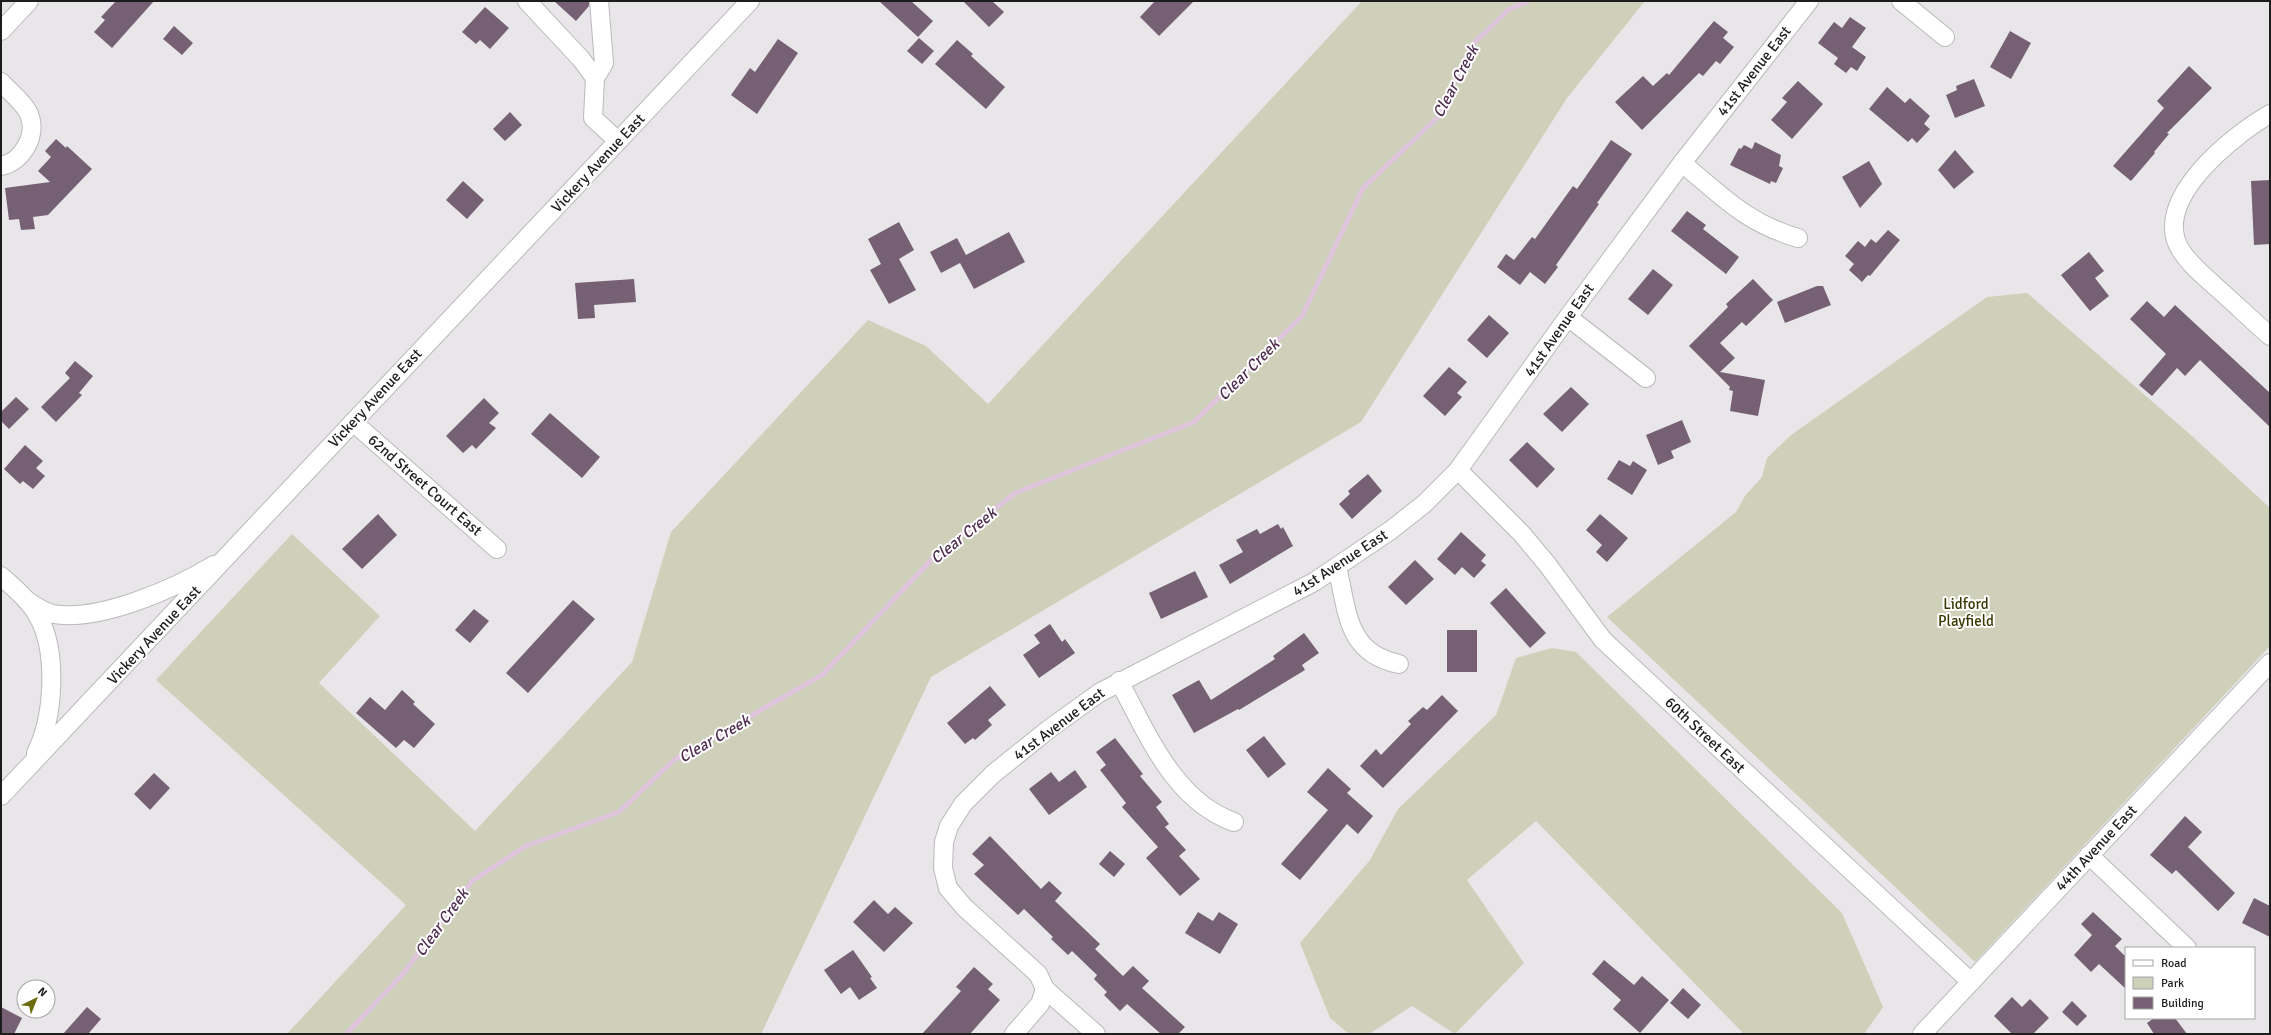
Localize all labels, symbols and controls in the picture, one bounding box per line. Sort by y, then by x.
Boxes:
street label: 41st Avenue East [1713,22,1795,120]
water label: Clear Creek [1429,40,1484,121]
street label: Vickery Avenue East [548,110,648,216]
street label: 41st Avenue East [1520,280,1598,380]
water label: Clear Creek [1214,333,1285,405]
street label: Vickery Avenue East [325,345,425,451]
street label: 62nd Street Court East [364,431,486,539]
water label: Clear Creek [927,502,1002,568]
street label: 41st Avenue East [1289,526,1391,600]
street label: Vickery Avenue East [104,582,204,688]
park label: Lidford Playfield [1938,595,1994,630]
street label: 41st Avenue East [1010,684,1108,764]
street label: 60th Street East [1661,693,1749,777]
water label: Clear Creek [675,709,755,767]
street label: 44th Avenue East [2052,801,2140,895]
water label: Clear Creek [410,883,474,960]
legend [2125,947,2255,1019]
text: Road [2161,956,2187,971]
text: Park [2161,976,2184,991]
north arrow [16,979,56,1019]
text: N [35,985,50,999]
text: Building [2161,996,2204,1011]

